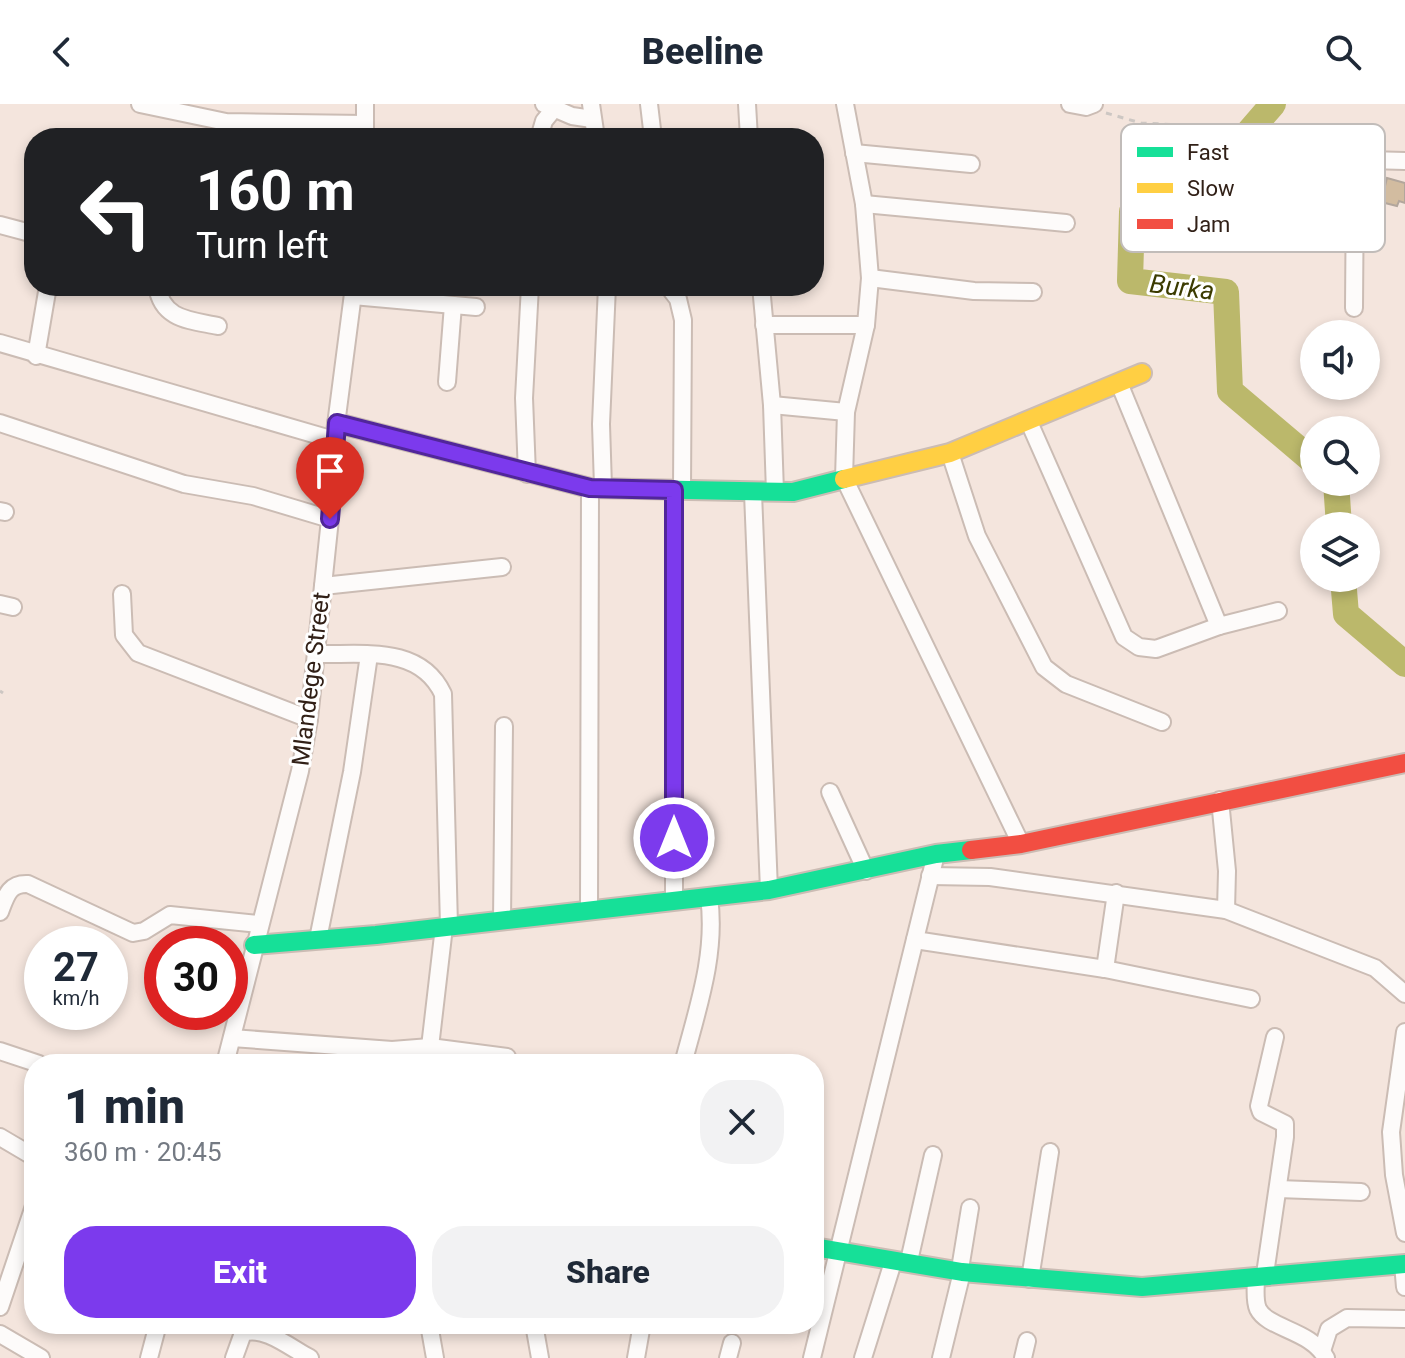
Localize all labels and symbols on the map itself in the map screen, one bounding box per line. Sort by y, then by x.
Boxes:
legend [1121,124,1385,252]
text: Fast [1187,140,1229,165]
text: Slow [1187,176,1235,201]
text: Jam [1187,212,1230,237]
water label: Burka [1148,268,1216,306]
pin [296,437,364,519]
street label: Mlandege Street [286,590,336,767]
position arrow [632,796,716,880]
speed limit sign: 30 [144,926,248,1030]

